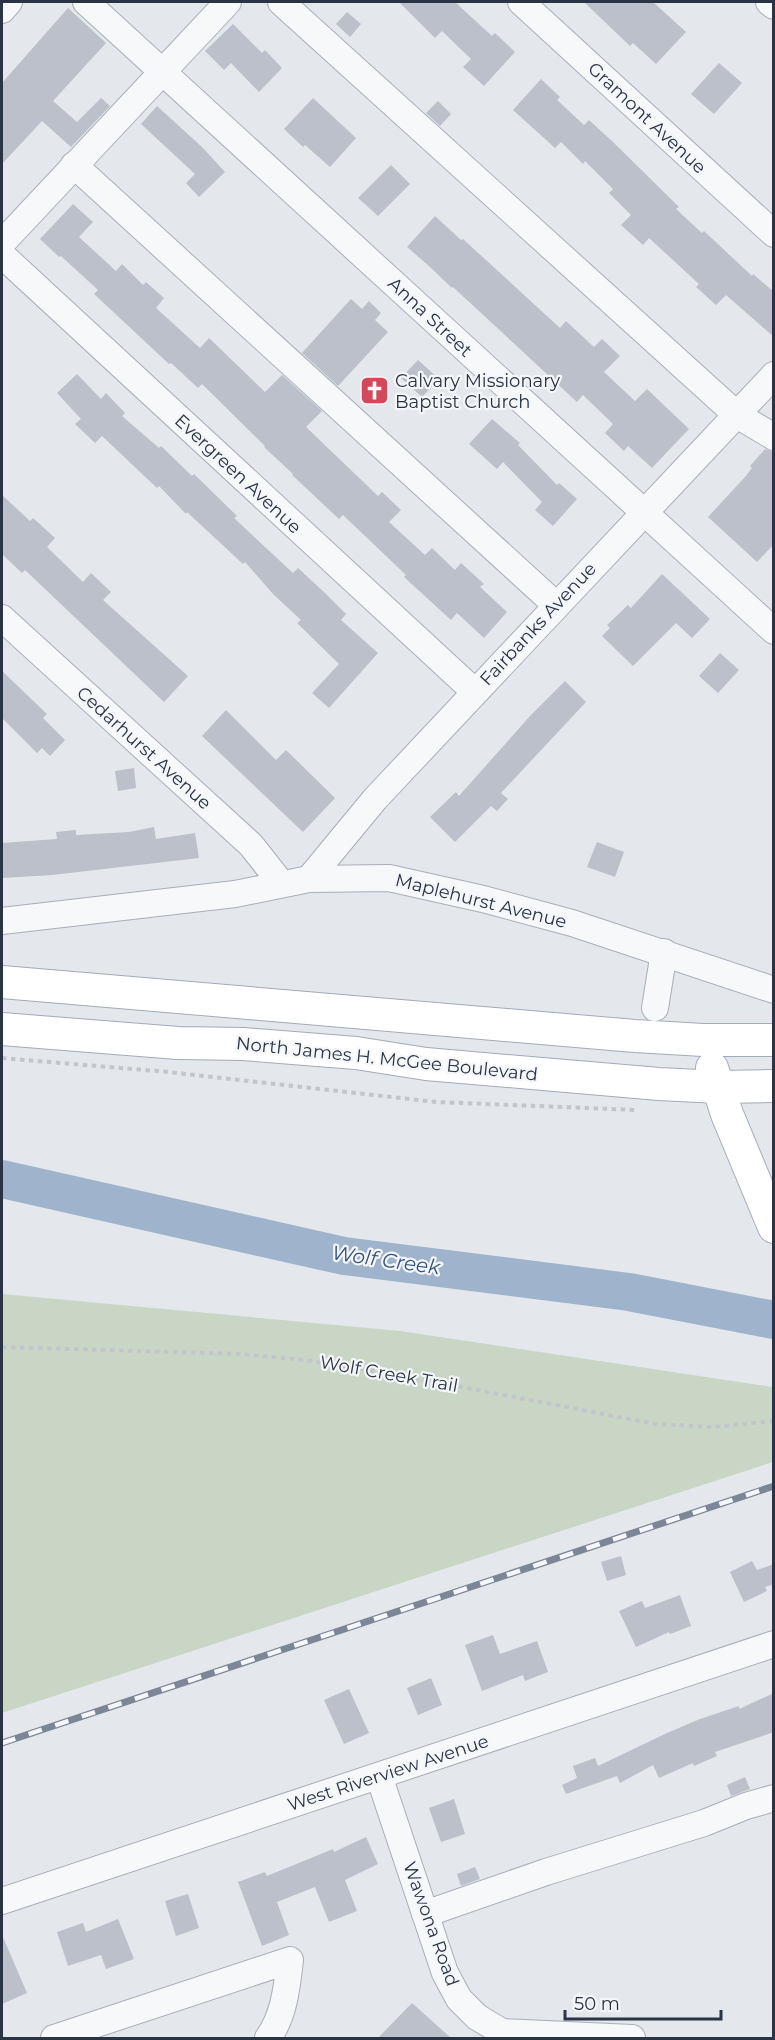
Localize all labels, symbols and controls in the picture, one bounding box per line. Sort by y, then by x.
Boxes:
street label: Gramont Avenue [583,58,711,178]
street label: Anna Street [383,272,477,362]
place label: Calvary Missionary Baptist Church [395,370,560,413]
church icon: Calvary Missionary Baptist Church [358,375,390,407]
street label: Evergreen Avenue [170,410,306,538]
street label: Fairbanks Avenue [475,558,601,690]
street label: Cedarhurst Avenue [72,682,216,814]
street label: Maplehurst Avenue [393,869,569,933]
street label: North James H. McGee Boulevard [235,1032,539,1086]
water label: Wolf Creek [330,1241,443,1280]
street label: Wolf Creek Trail [318,1351,460,1397]
street label: West Riverview Avenue [285,1730,491,1816]
street label: Wawona Road [398,1859,464,1989]
scale bar [565,1983,721,2021]
text: 50 m [574,1993,620,2015]

